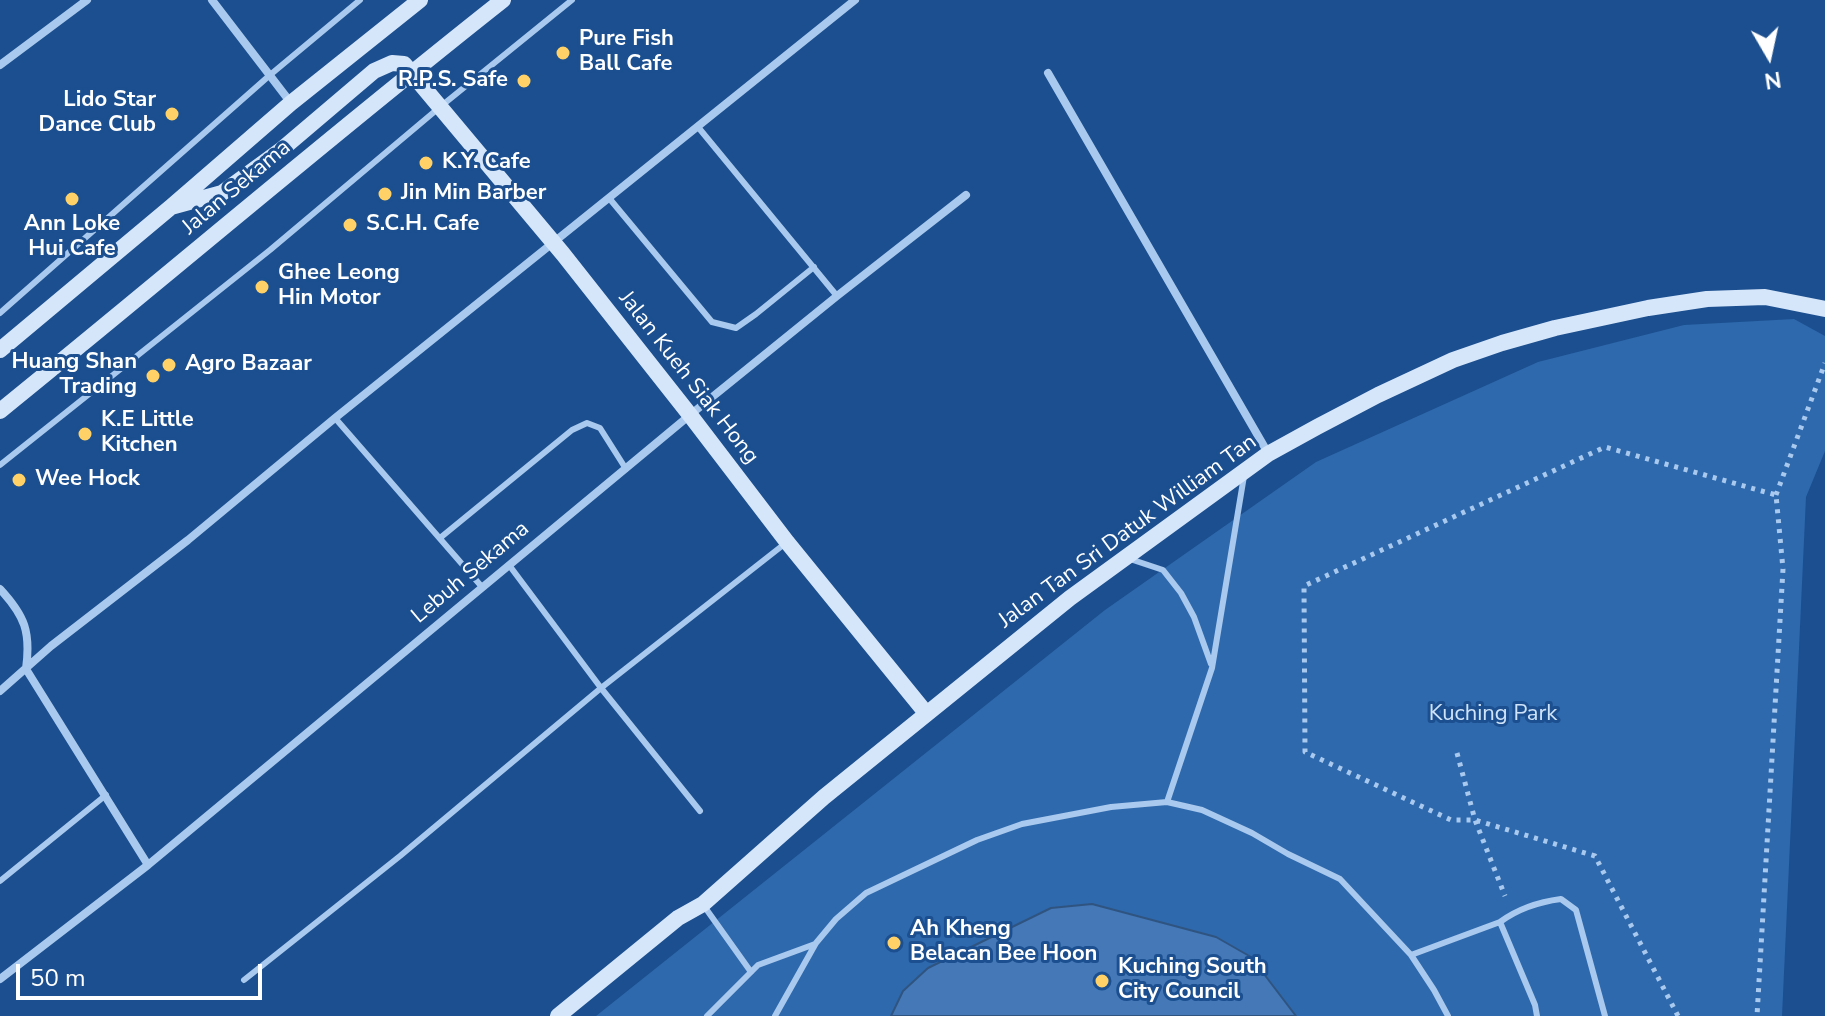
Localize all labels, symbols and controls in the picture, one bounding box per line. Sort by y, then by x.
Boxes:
north arrow [1729,16,1809,96]
place label: Pure Fish Ball Cafe [579,27,674,78]
marker: Pure Fish Ball Cafe [554,44,572,62]
text: N [1762,64,1783,96]
place label: R.P.S. Safe [398,68,508,94]
marker: R.P.S. Safe [515,72,533,90]
place label: Lido Star Dance Club [38,88,156,140]
marker: Lido Star Dance Club [163,105,181,123]
street label: Jalan Sekama [177,135,297,241]
place label: K.Y. Cafe [442,150,531,176]
marker: K.Y. Cafe [417,154,435,172]
place label: Jin Min Barber [401,181,546,207]
marker: Jin Min Barber [376,185,394,203]
marker: Ann Loke Hui Cafe [63,190,81,208]
place label: Ann Loke Hui Cafe [24,212,120,264]
place label: S.C.H. Cafe [366,212,480,238]
marker: S.C.H. Cafe [341,216,359,234]
place label: Ghee Leong Hin Motor [278,261,400,312]
marker: Ghee Leong Hin Motor [253,278,271,296]
street label: Jalan Kueh Siak Hong [612,286,764,470]
place label: Huang Shan Trading [11,350,137,402]
place label: Agro Bazaar [185,352,312,378]
marker: Agro Bazaar [160,356,178,374]
marker: Huang Shan Trading [144,367,162,385]
place label: K.E Little Kitchen [101,408,194,460]
marker: K.E Little Kitchen [76,425,94,443]
street label: Jalan Tan Sri Datuk William Tan [994,429,1262,635]
place label: Wee Hock [35,467,140,493]
marker: Wee Hock [10,471,28,489]
street label: Lebuh Sekama [407,516,535,630]
park label: Kuching Park [1429,702,1557,728]
place label: Ah Kheng Belacan Bee Hoon [910,917,1097,968]
marker: Ah Kheng Belacan Bee Hoon [885,934,903,952]
scale bar [20,948,266,998]
place label: Kuching South City Council [1118,955,1267,1006]
text: 50 m [30,962,86,994]
marker: Kuching South City Council [1093,972,1111,990]

